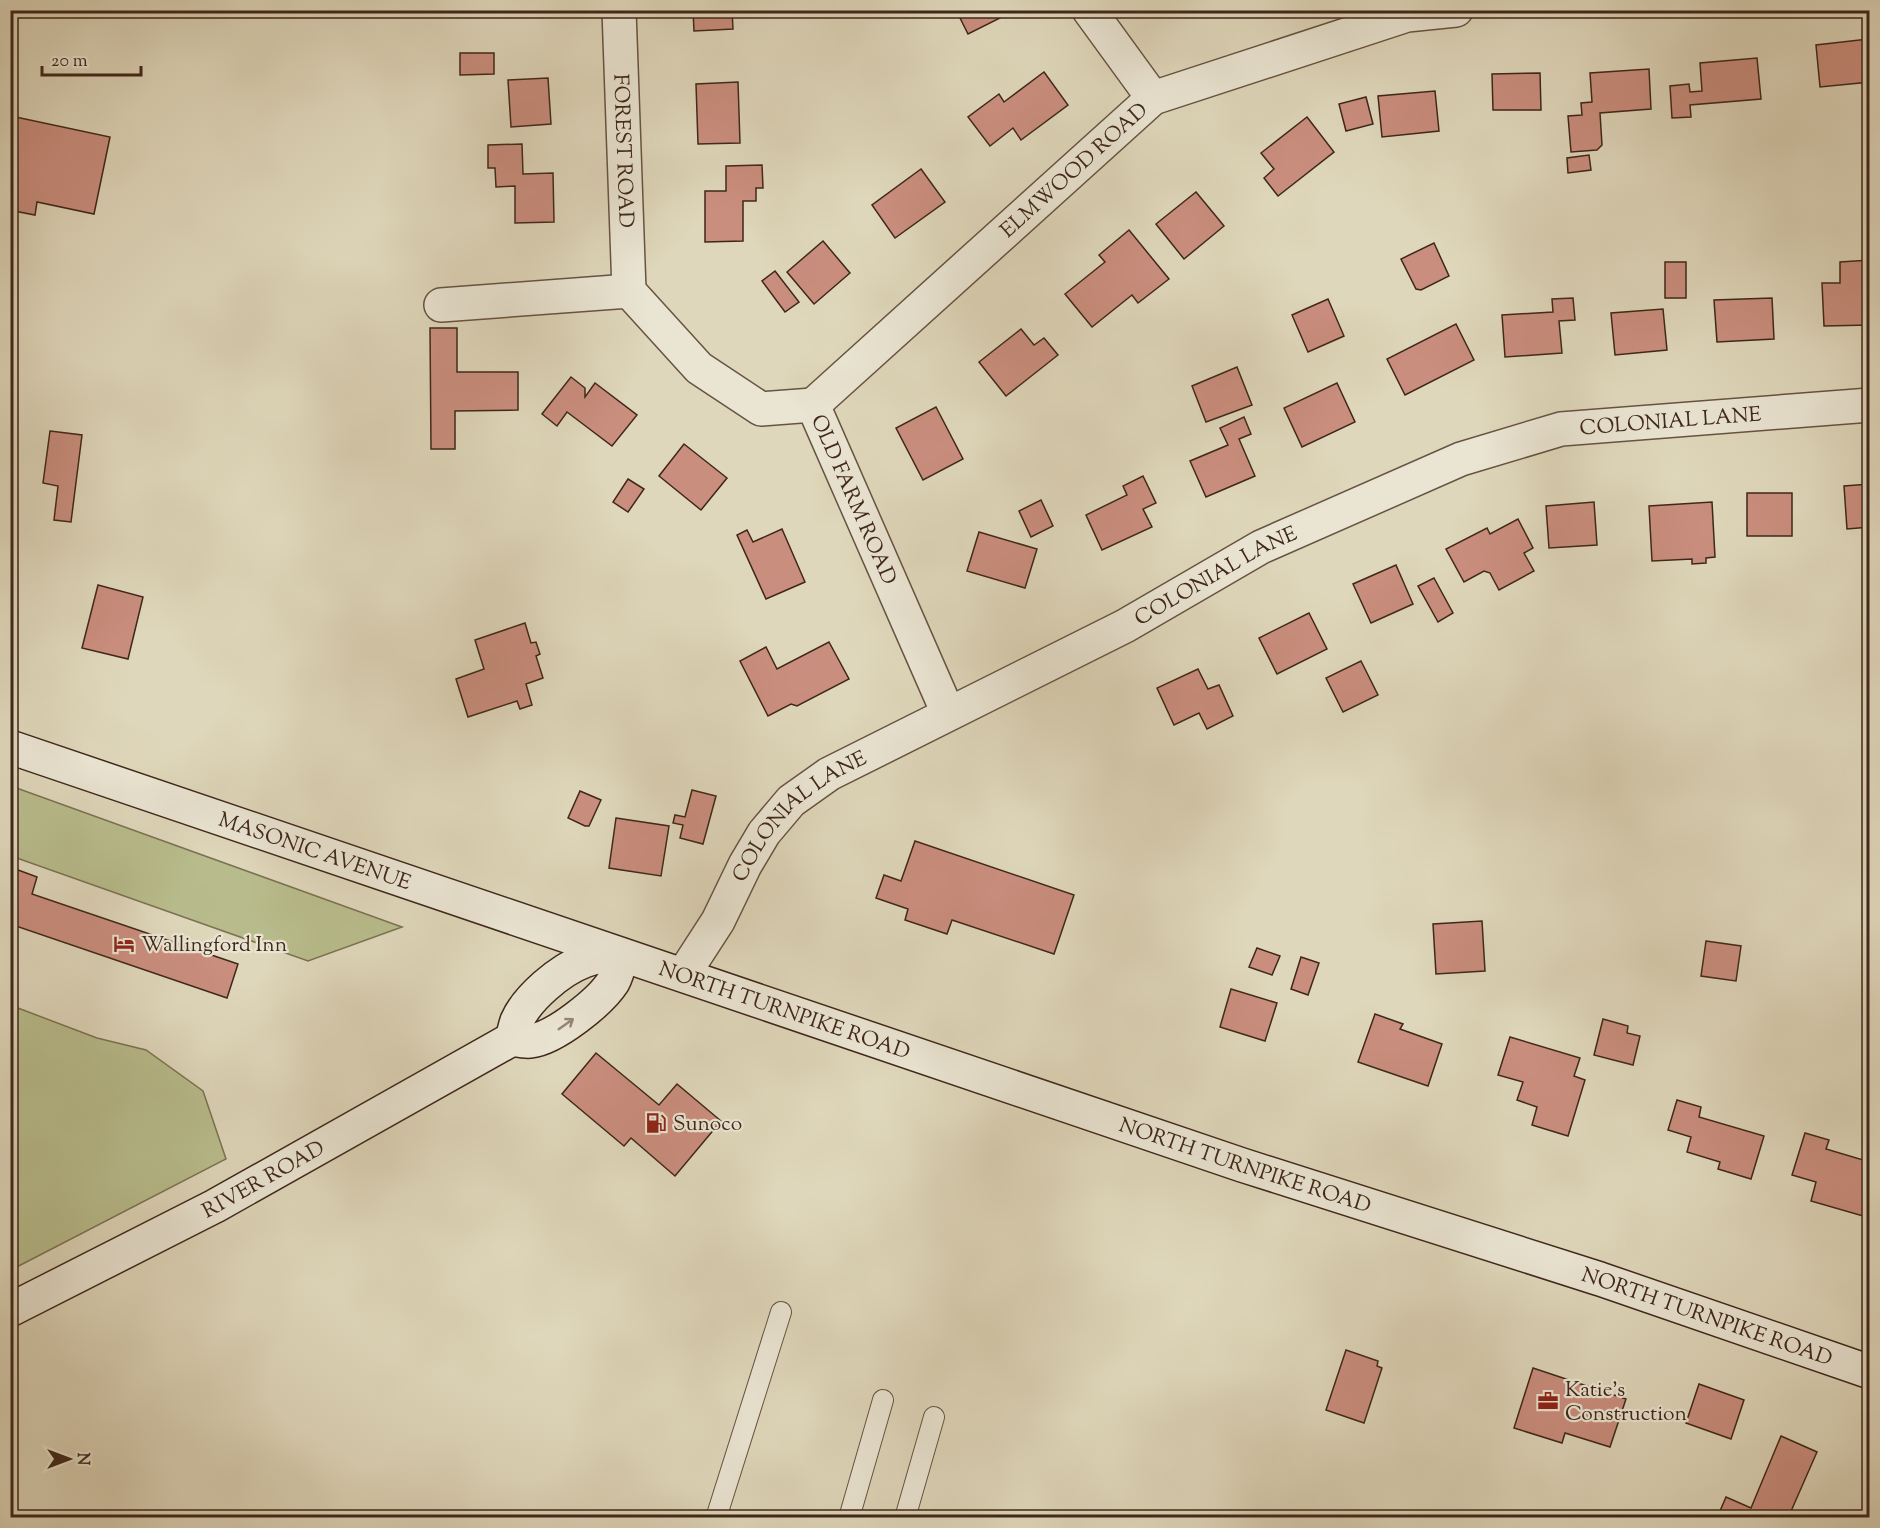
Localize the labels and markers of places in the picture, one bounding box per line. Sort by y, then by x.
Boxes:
place label: Wallingford Inn [141,931,287,961]
hotel icon: Wallingford Inn [112,932,136,956]
place label: Sunoco [673,1110,742,1140]
fuel station icon: Sunoco [644,1111,668,1135]
place label: Katie's Construction [1565,1376,1687,1430]
office icon: Katie's Construction [1536,1389,1560,1413]

